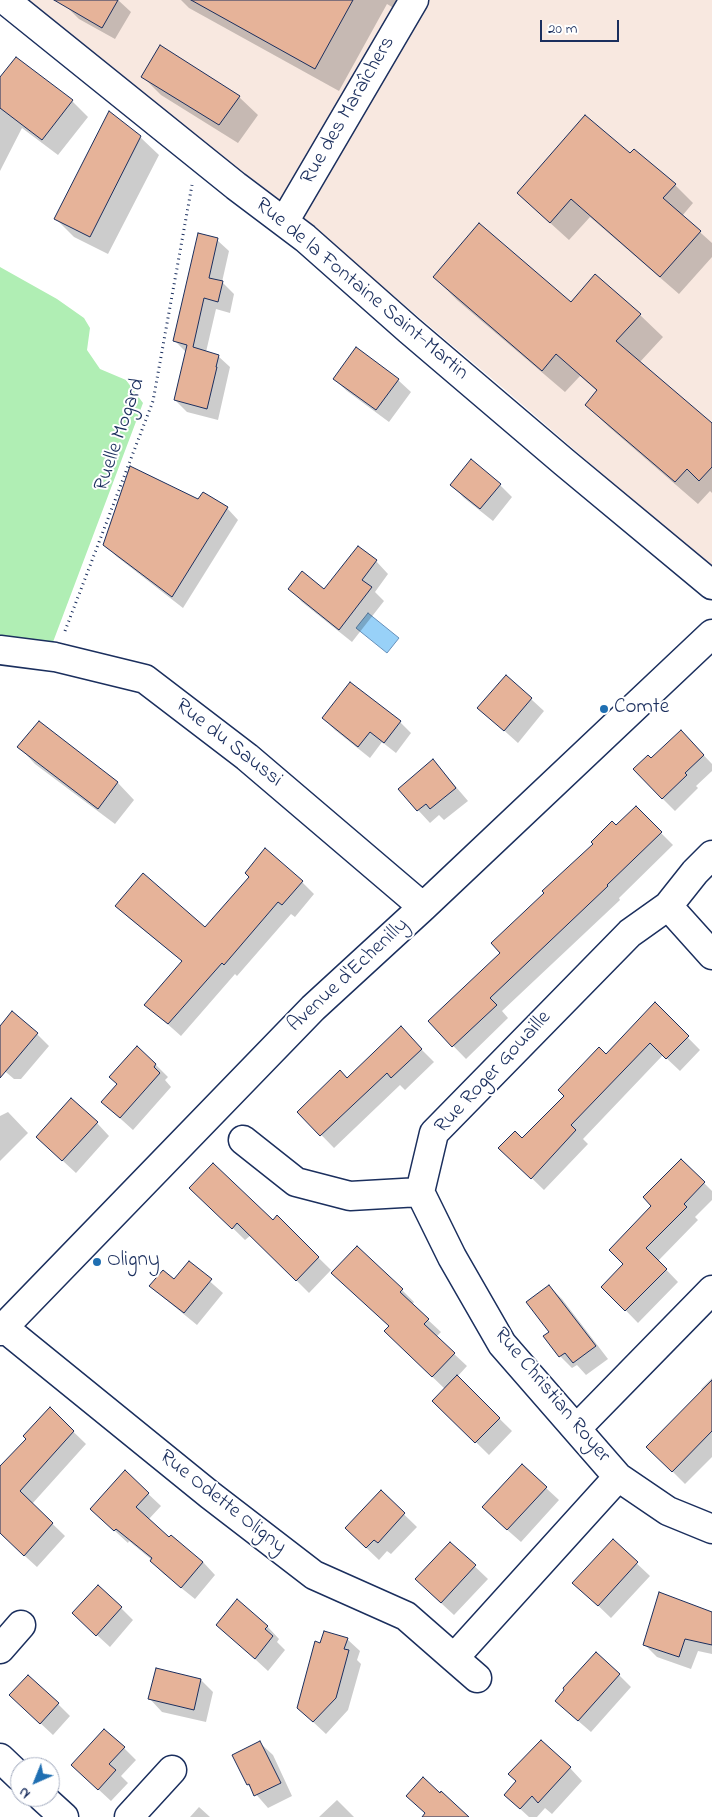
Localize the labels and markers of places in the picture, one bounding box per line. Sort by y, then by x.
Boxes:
place label: Comte [614,696,669,722]
marker: Comte [598,703,610,715]
place label: Oligny [107,1249,160,1275]
marker: Oligny [91,1256,103,1268]

